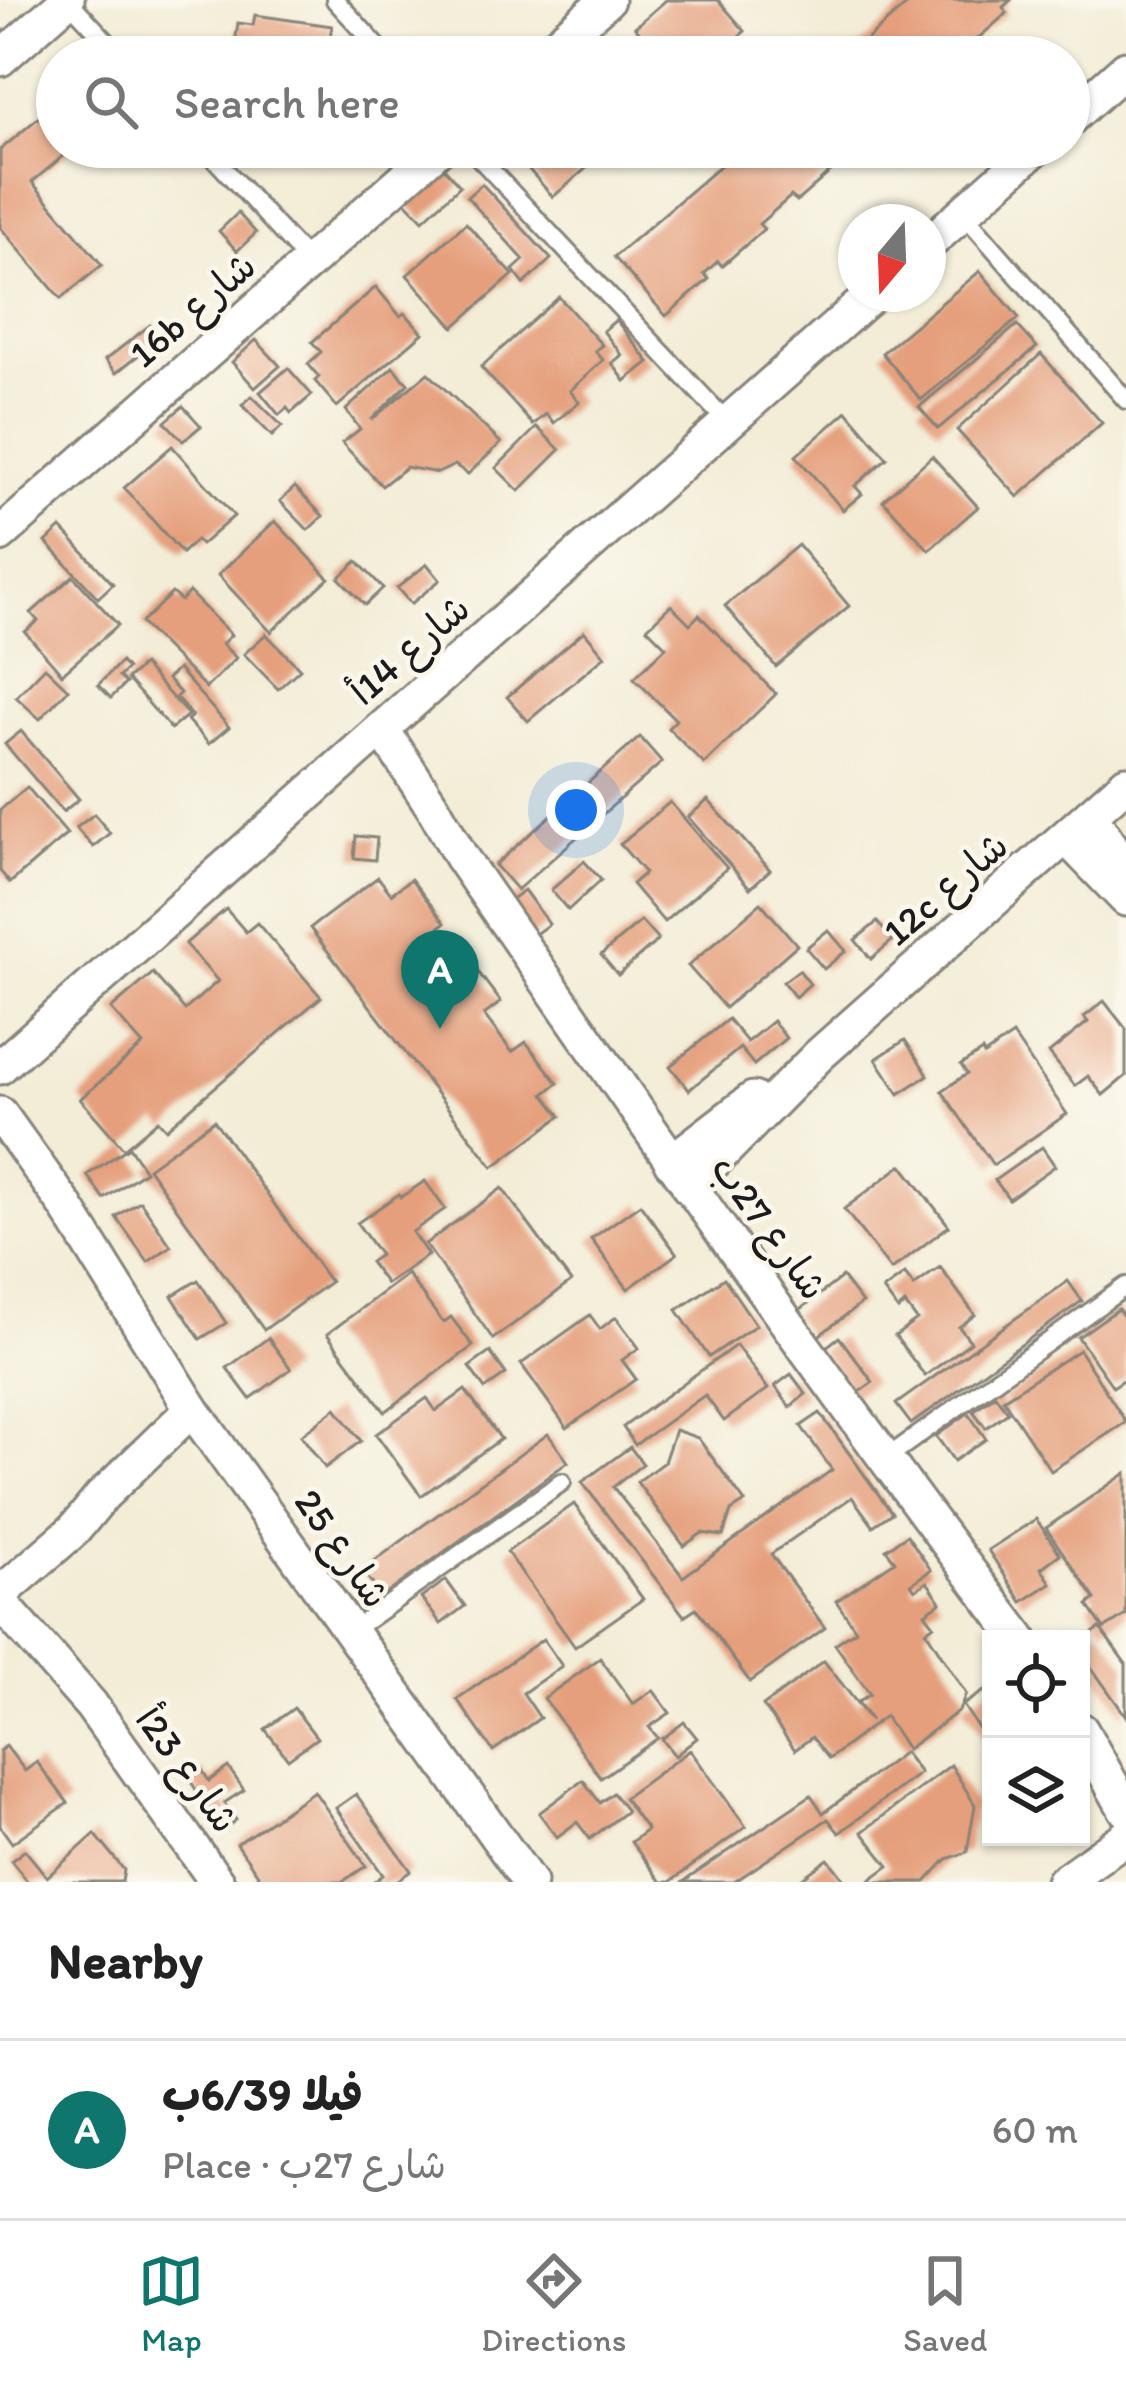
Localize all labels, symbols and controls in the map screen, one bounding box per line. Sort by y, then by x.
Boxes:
search box [36,36,1090,168]
icon: search [78,69,144,135]
text: Search here [174,75,400,129]
north arrow [838,204,946,312]
street label: 16b شارع [119,242,268,380]
street label: شارع 14أ [339,584,482,717]
your location [546,780,606,840]
street label: 12c شارع [873,821,1020,958]
pin: A [401,930,479,1029]
street label: شارع 27ب [698,1146,838,1311]
street label: شارع 25 [282,1480,400,1619]
map controls [982,1630,1090,1846]
button: locate [982,1630,1090,1738]
street label: شارع 23أ [123,1697,249,1844]
button: layers [982,1738,1090,1846]
text: Nearby [48,1930,203,1991]
text: فيلا 6/39ب [162,2067,363,2121]
text: A [75,2106,99,2153]
text: 60 m [992,2106,1078,2153]
text: Place · شارع 27ب [162,2141,446,2188]
tab: Map [138,2248,204,2359]
tab: Directions [481,2248,626,2359]
tab: Saved [903,2248,988,2359]

